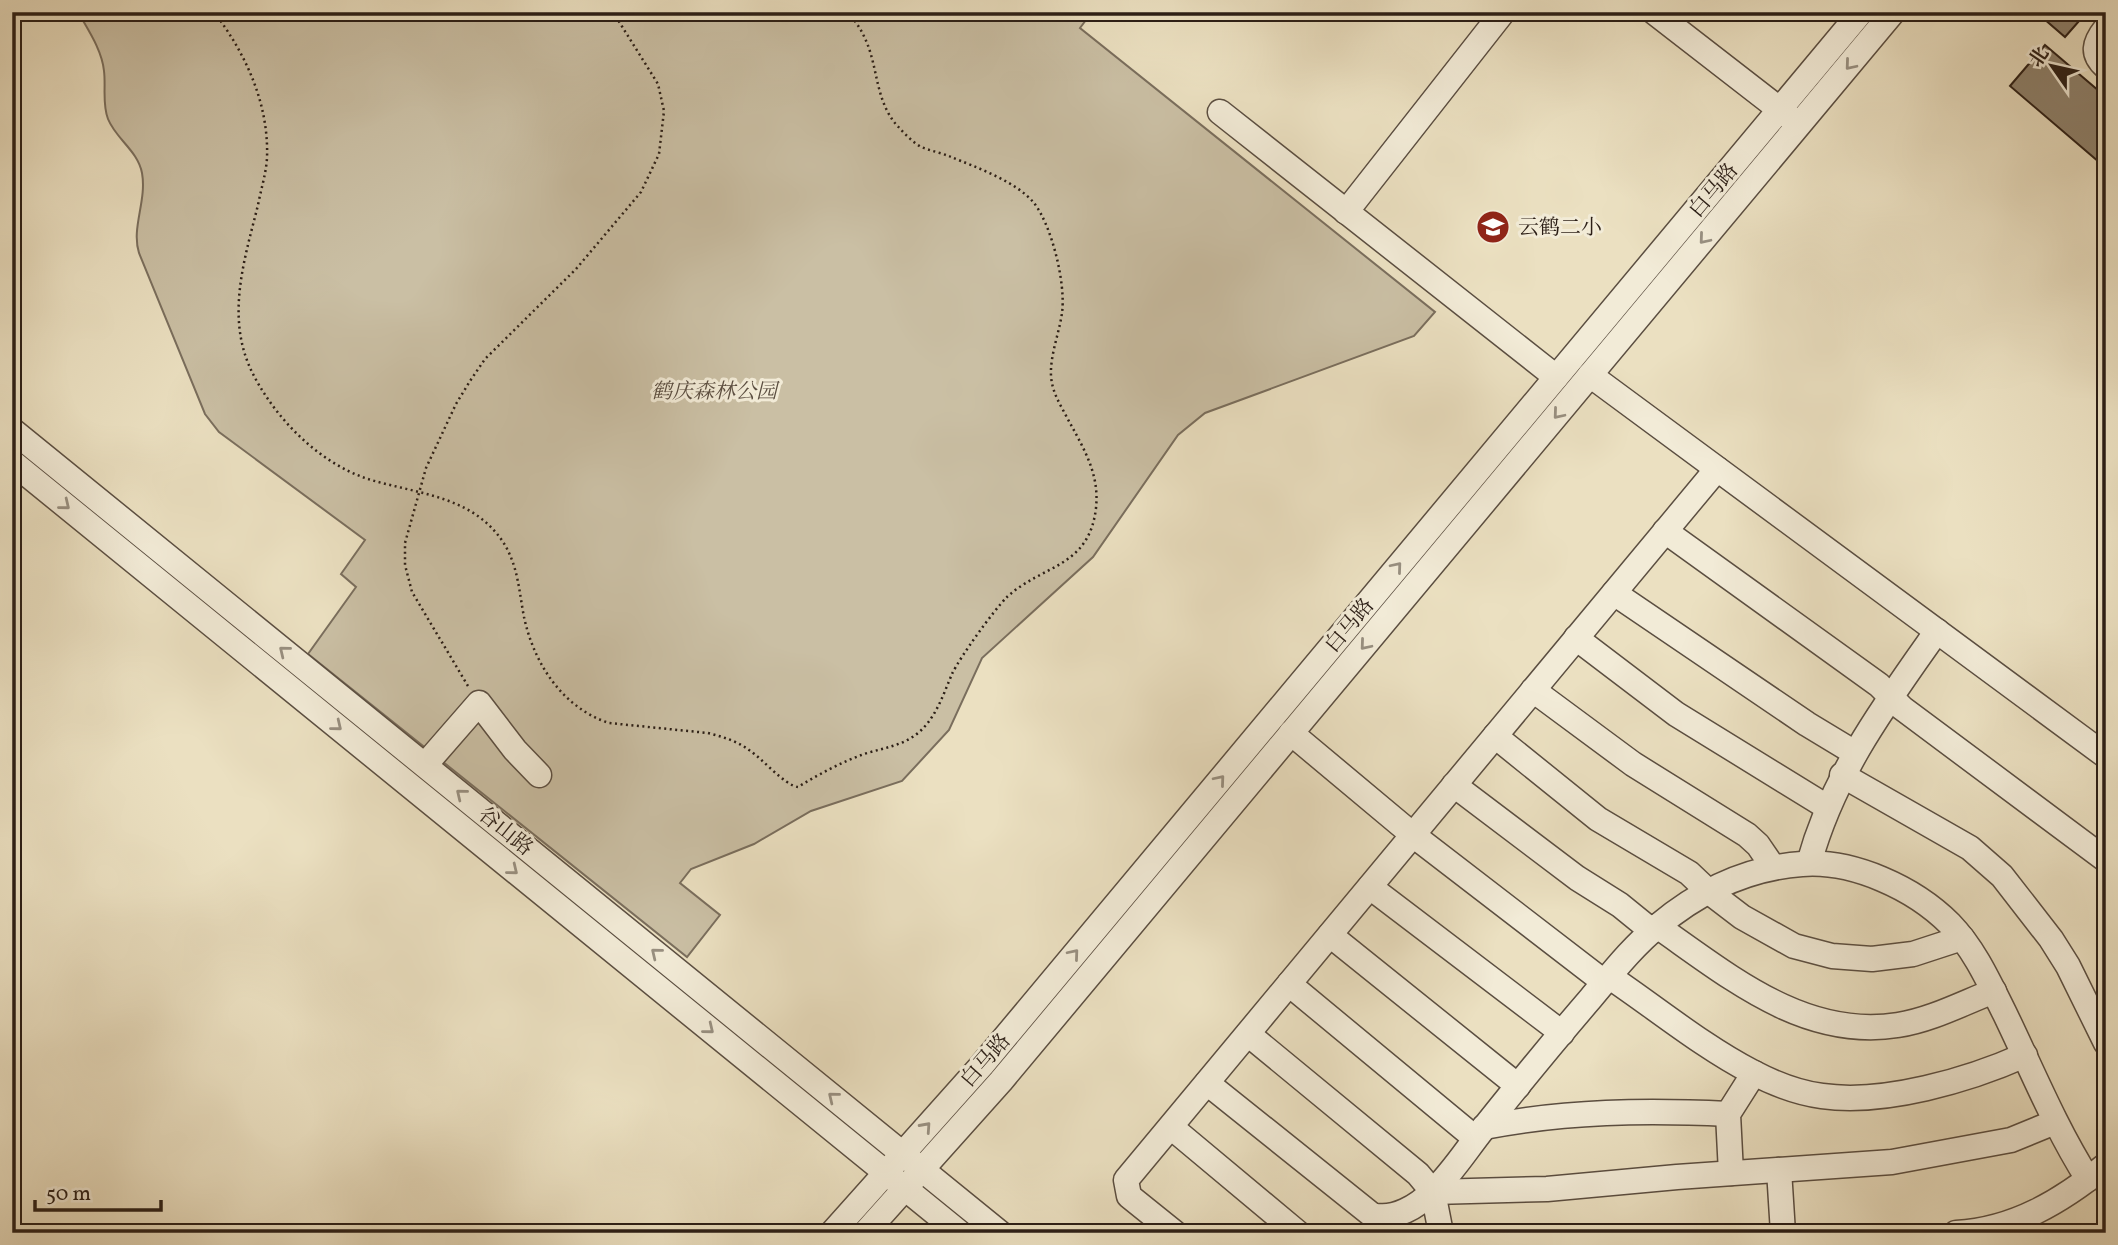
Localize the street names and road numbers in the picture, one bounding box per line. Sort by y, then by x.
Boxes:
street label: 白马路 [1683,158,1746,224]
street label: 白马路 [1319,593,1382,659]
street label: 谷山路 [471,801,539,863]
street label: 白马路 [955,1028,1018,1094]

